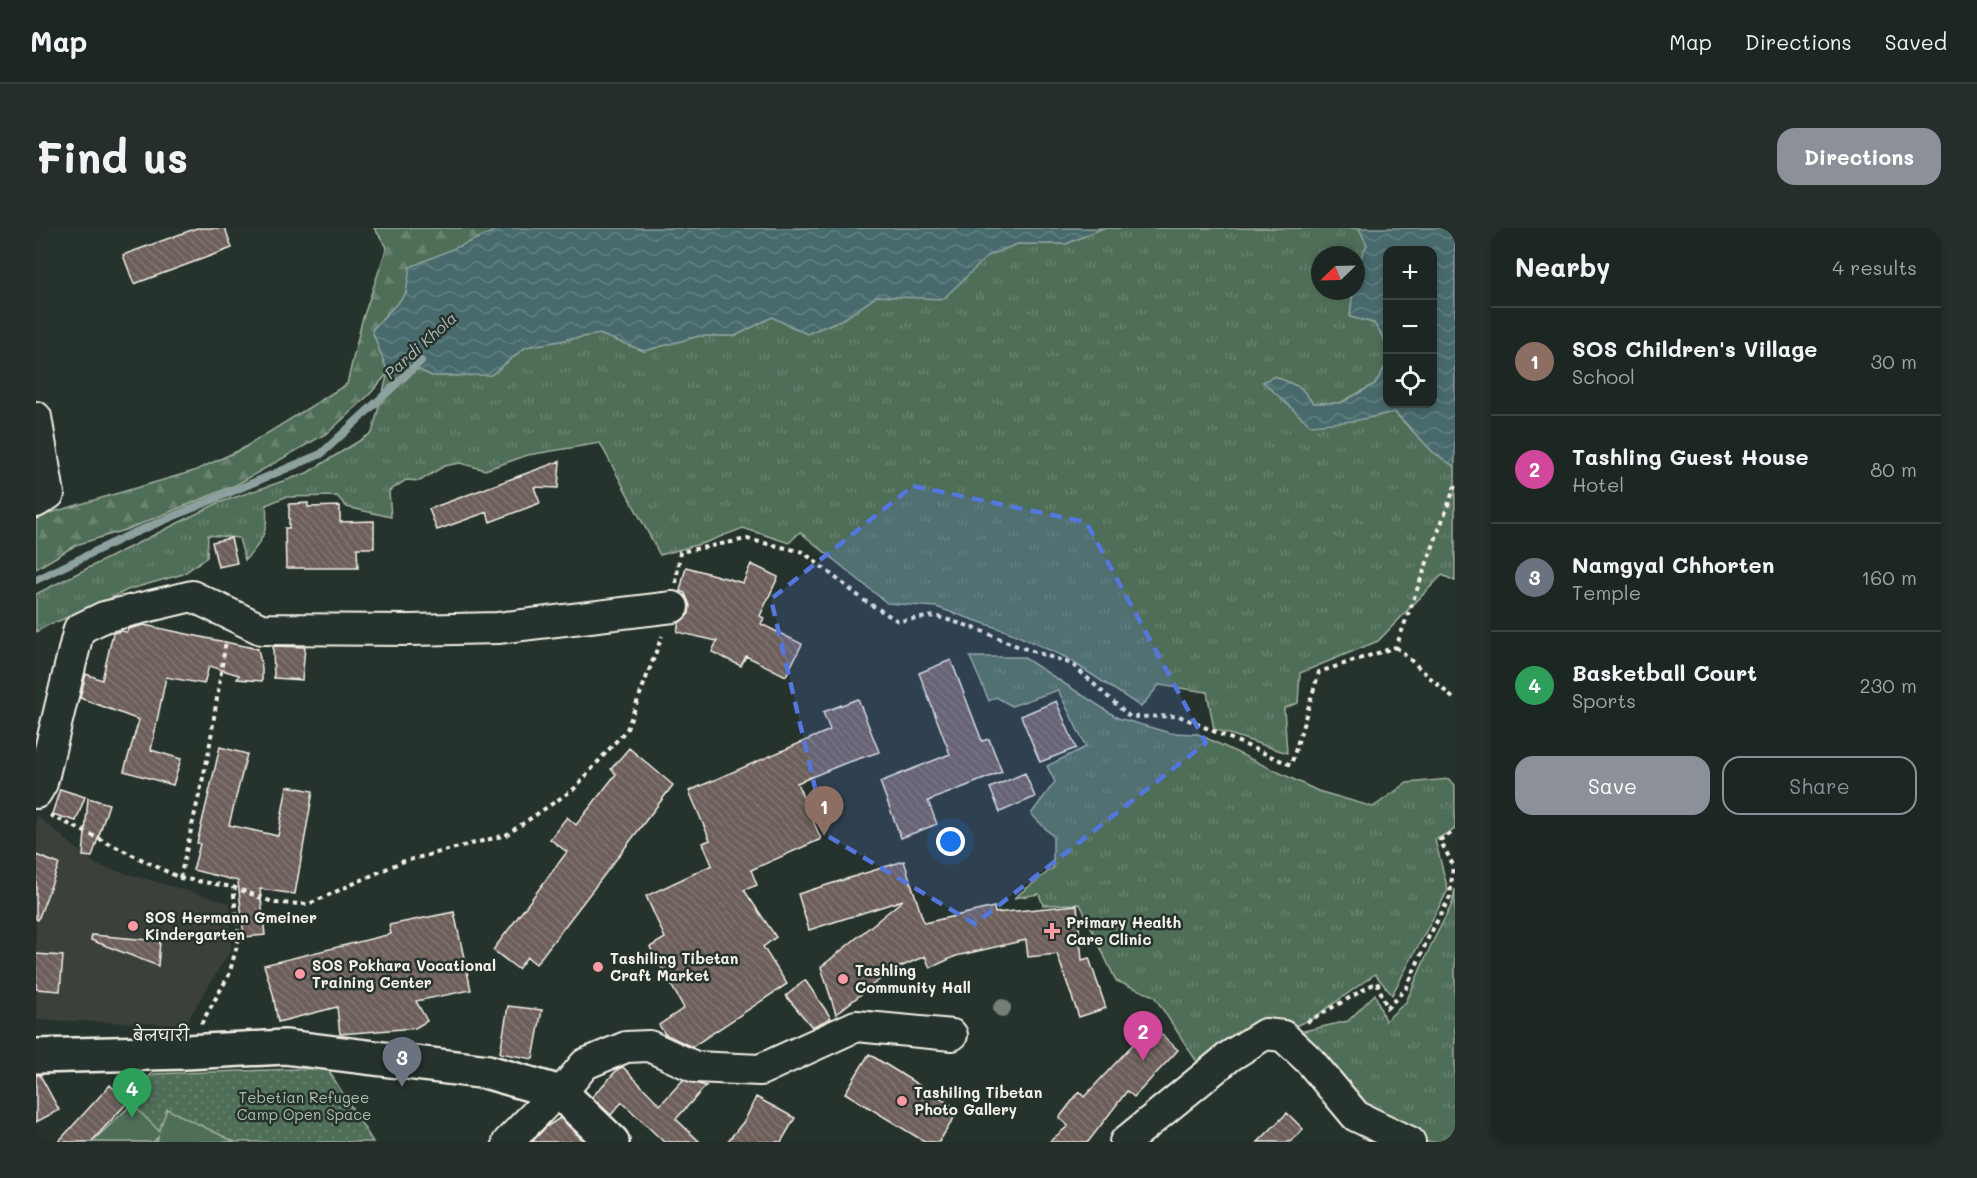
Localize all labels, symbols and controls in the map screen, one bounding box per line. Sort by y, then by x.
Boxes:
text: Map [30,23,87,59]
text: Map [1669,28,1712,55]
text: Directions [1745,28,1852,55]
text: Saved [1885,28,1947,55]
button: Directions [1777,128,1941,185]
text: Find us [36,129,188,184]
north arrow [1311,246,1365,300]
map controls [1383,246,1437,408]
button: + [1383,246,1437,300]
text: Nearby [1515,250,1610,284]
text: 4 results [1832,254,1917,280]
button: − [1383,300,1437,354]
water label: Pardi Khola [379,307,461,383]
text: SOS Children's Village [1572,334,1817,363]
text: 1 [1530,348,1539,374]
text: 30 m [1871,348,1917,374]
button: locate [1383,354,1437,408]
text: School [1572,363,1635,389]
text: Tashling Guest House [1572,442,1809,471]
text: 2 [1529,456,1540,482]
text: 80 m [1870,456,1917,482]
text: Hotel [1572,471,1624,497]
text: Namgyal Chhorten [1572,550,1774,579]
text: 3 [1529,564,1541,590]
text: 160 m [1861,564,1917,590]
text: Temple [1572,579,1641,605]
text: Basketball Court [1572,658,1757,687]
text: 4 [1528,672,1541,698]
text: 230 m [1859,672,1917,698]
text: Sports [1572,687,1636,713]
button: Save [1515,756,1710,815]
button: Share [1722,756,1917,815]
pin: 1 [804,786,844,836]
your location [936,827,965,856]
place label: SOS Hermann Gmeiner Kindergarten [145,907,317,944]
place label: Primary Health Care Clinic [1066,912,1182,949]
marker: SOS Hermann Gmeiner Kindergarten [126,919,140,933]
marker: Primary Health Care Clinic [1043,922,1061,940]
place label: Tashiling Tibetan Craft Market [610,948,738,985]
place label: SOS Pokhara Vocational Training Center [312,955,496,992]
marker: Tashiling Tibetan Craft Market [591,960,605,974]
place label: Tashling Community Hall [855,960,971,997]
marker: SOS Pokhara Vocational Training Center [293,967,307,981]
marker: Tashling Community Hall [836,972,850,986]
pin: 2 [1124,1012,1162,1061]
district label: बेलघारी [133,1023,191,1045]
pin: 3 [382,1038,422,1087]
pin: 4 [112,1068,152,1118]
place label: Tashiling Tibetan Photo Gallery [914,1082,1042,1119]
park label: Tebetian Refugee Camp Open Space [237,1087,371,1124]
marker: Tashiling Tibetan Photo Gallery [895,1094,909,1108]

